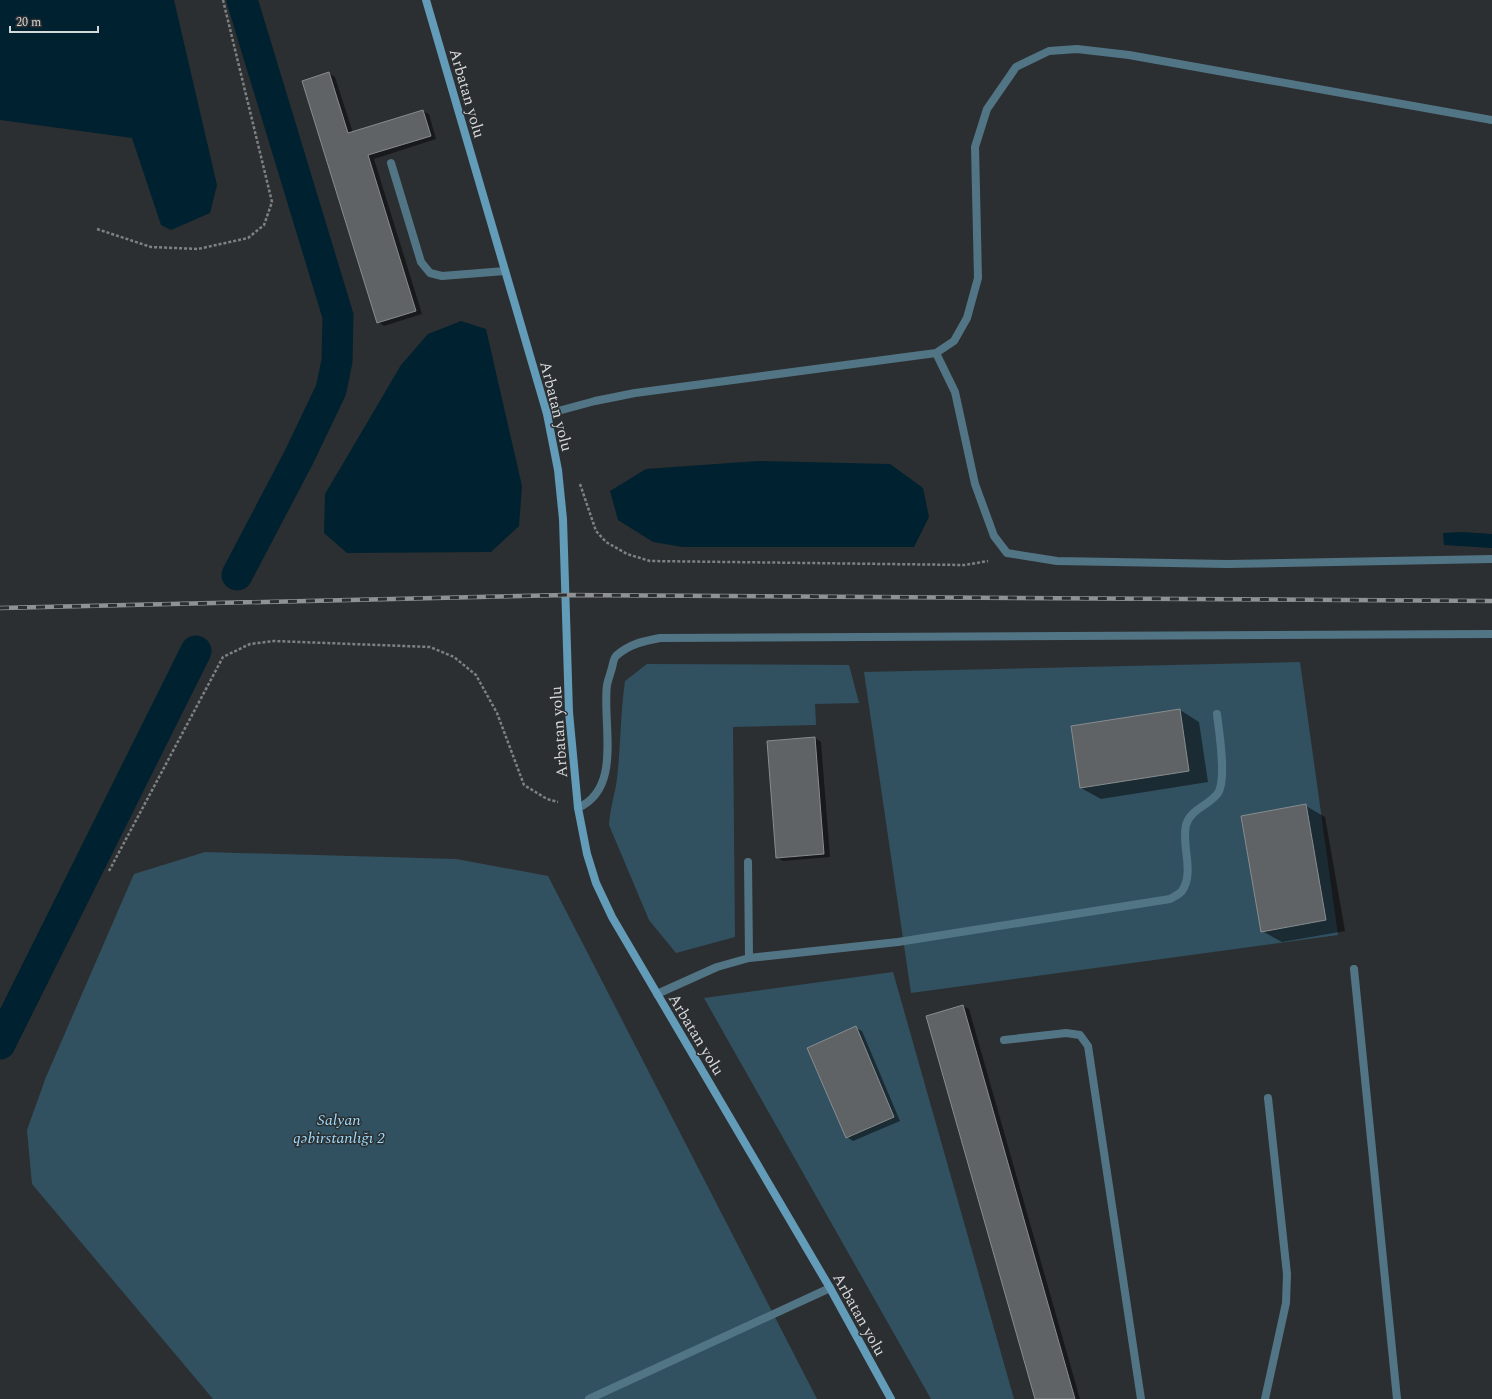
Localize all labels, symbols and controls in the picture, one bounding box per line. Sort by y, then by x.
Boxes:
scale bar [10,8,98,34]
text: 20 m [16,13,41,32]
street label: Arbatan yolu [443,46,491,141]
street label: Arbatan yolu [533,359,579,454]
street label: Arbatan yolu [544,685,574,779]
street label: Arbatan yolu [662,989,730,1080]
park label: Salyan qəbirstanlığı 2 [293,1108,385,1150]
street label: Arbatan yolu [826,1268,892,1361]

